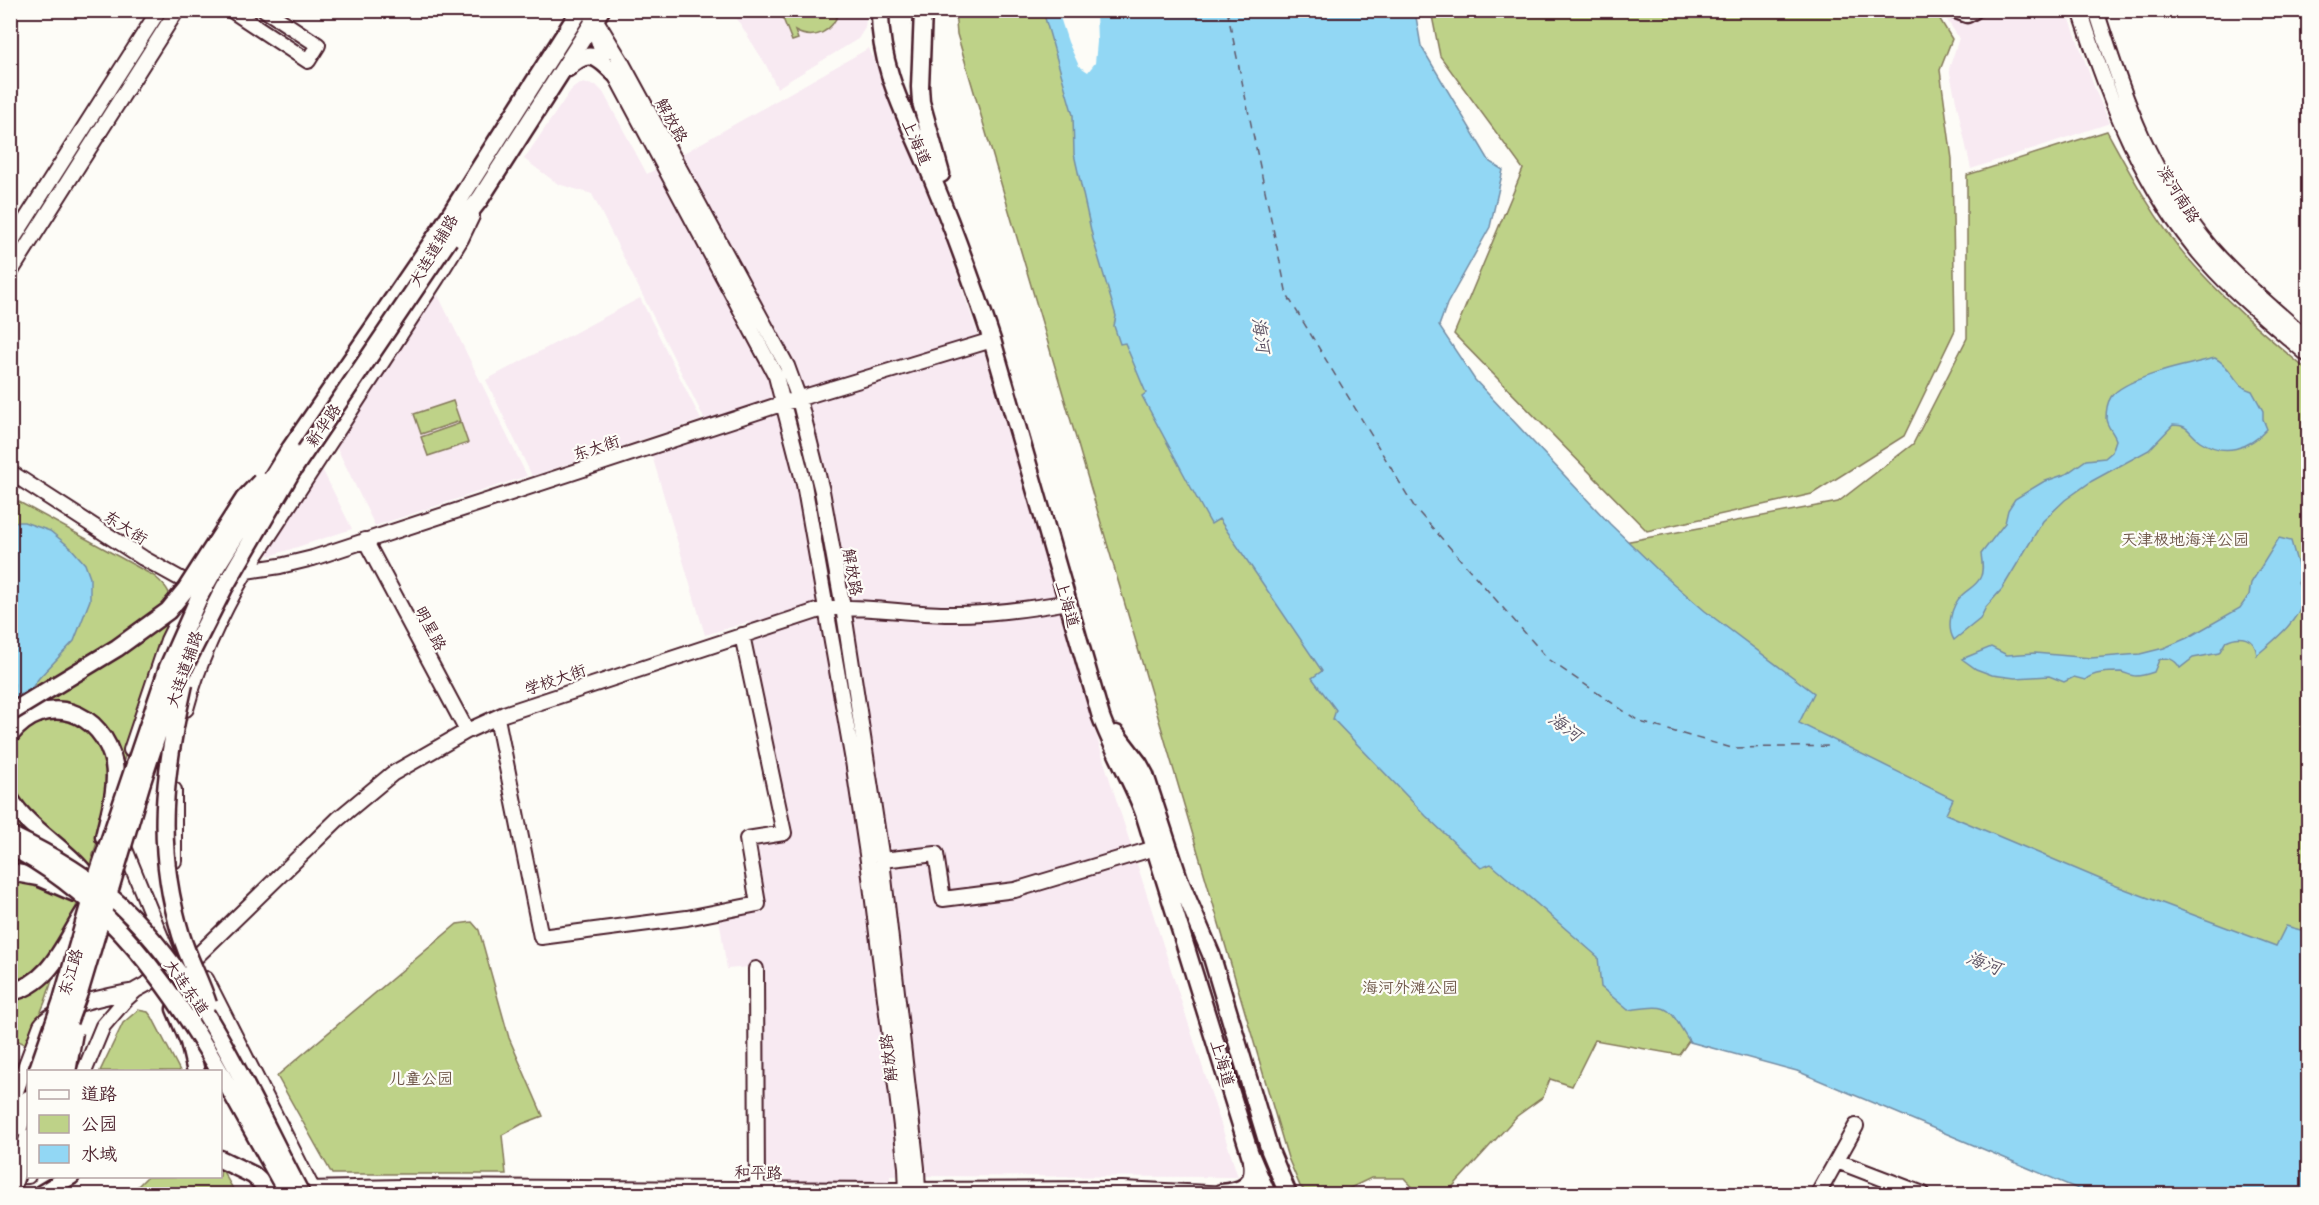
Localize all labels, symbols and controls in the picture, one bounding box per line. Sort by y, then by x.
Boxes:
street label: 解放路 [651,94,692,146]
street label: 上海道 [897,116,936,168]
street label: 滨河南路 [2153,162,2204,227]
street label: 大连道辅路 [404,210,463,290]
water label: 海河 [1246,315,1276,358]
street label: 新华路 [301,400,346,451]
street label: 东大街 [570,430,622,465]
street label: 东大街 [100,506,152,549]
park label: 天津极地海洋公园 [2121,529,2249,550]
street label: 解放路 [838,547,867,598]
street label: 上海道 [1051,578,1084,630]
street label: 明星路 [410,602,451,654]
street label: 大连道辅路 [162,628,207,710]
street label: 学校大街 [521,659,589,700]
water label: 海河 [1543,707,1589,749]
water label: 海河 [1963,945,2008,982]
street label: 东江路 [53,946,88,998]
street label: 大连东道 [160,955,214,1020]
park label: 海河外滩公园 [1362,977,1458,998]
street label: 解放路 [875,1033,902,1083]
street label: 上海道 [1205,1037,1240,1089]
park label: 儿童公园 [389,1068,453,1089]
legend [27,1070,222,1178]
text: 道路 [81,1082,117,1106]
text: 公园 [81,1112,117,1136]
text: 水域 [81,1142,117,1166]
street label: 和平路 [734,1162,782,1183]

